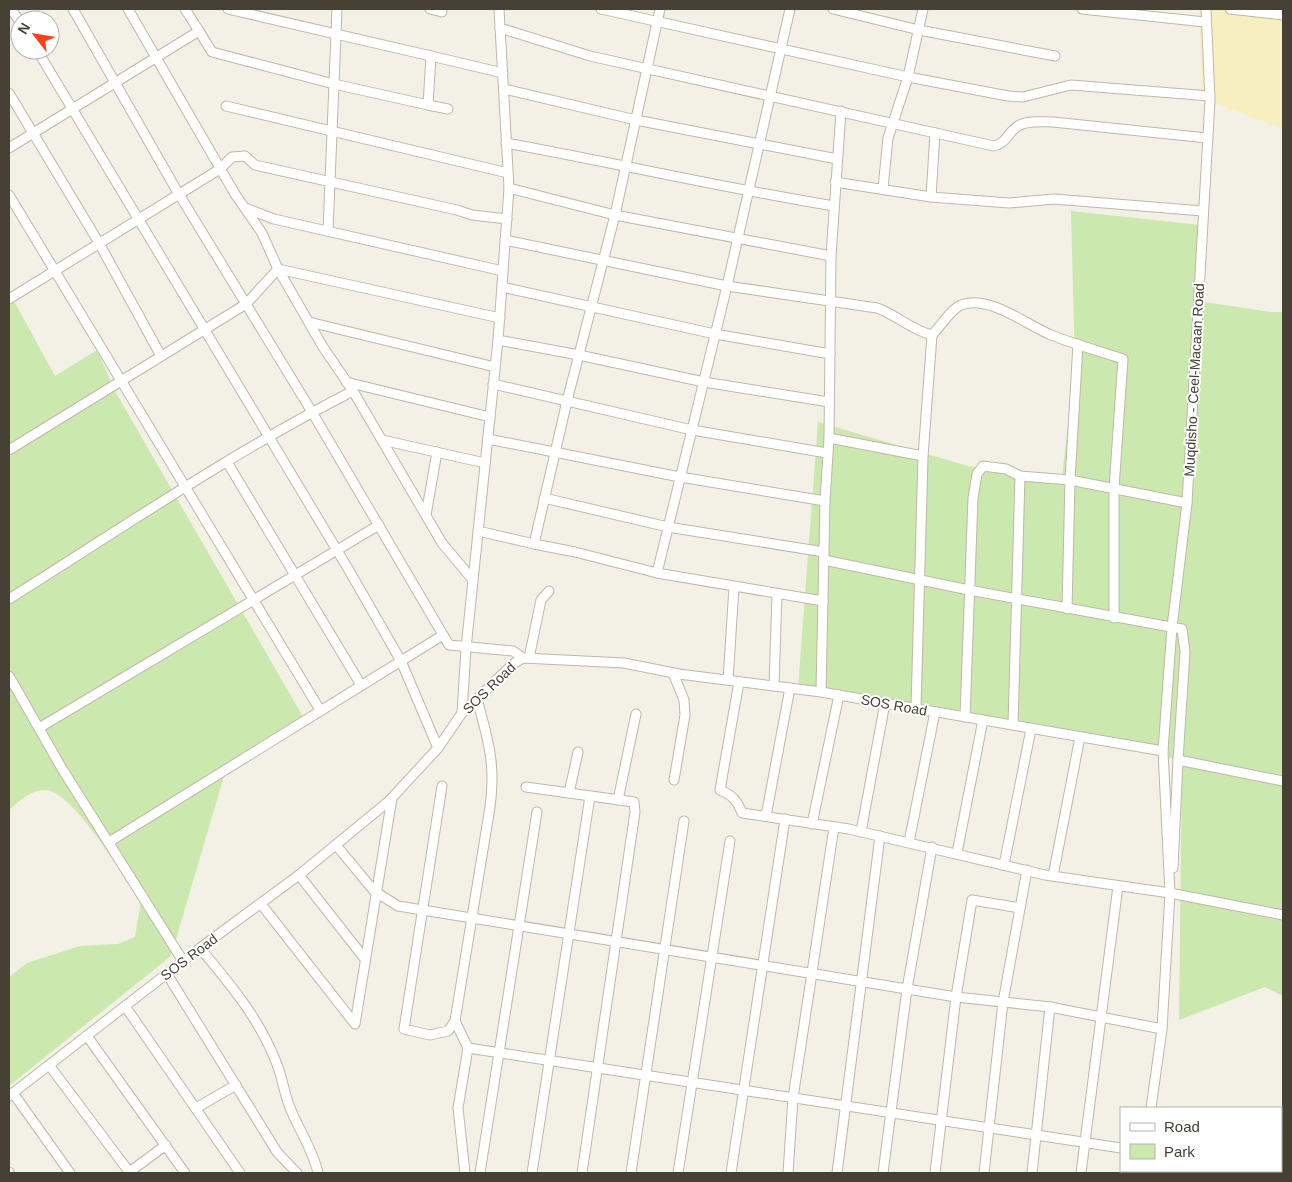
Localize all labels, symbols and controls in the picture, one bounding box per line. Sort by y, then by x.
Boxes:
north arrow [10,10,60,60]
text: N [14,20,33,37]
street label: Muqdisho - Ceel-Macaan Road [1181,283,1207,477]
street label: SOS Road [459,659,519,717]
street label: SOS Road [860,691,928,719]
street label: SOS Road [157,930,221,984]
legend [1120,1107,1282,1172]
text: Road [1164,1118,1200,1135]
text: Park [1164,1143,1195,1160]

